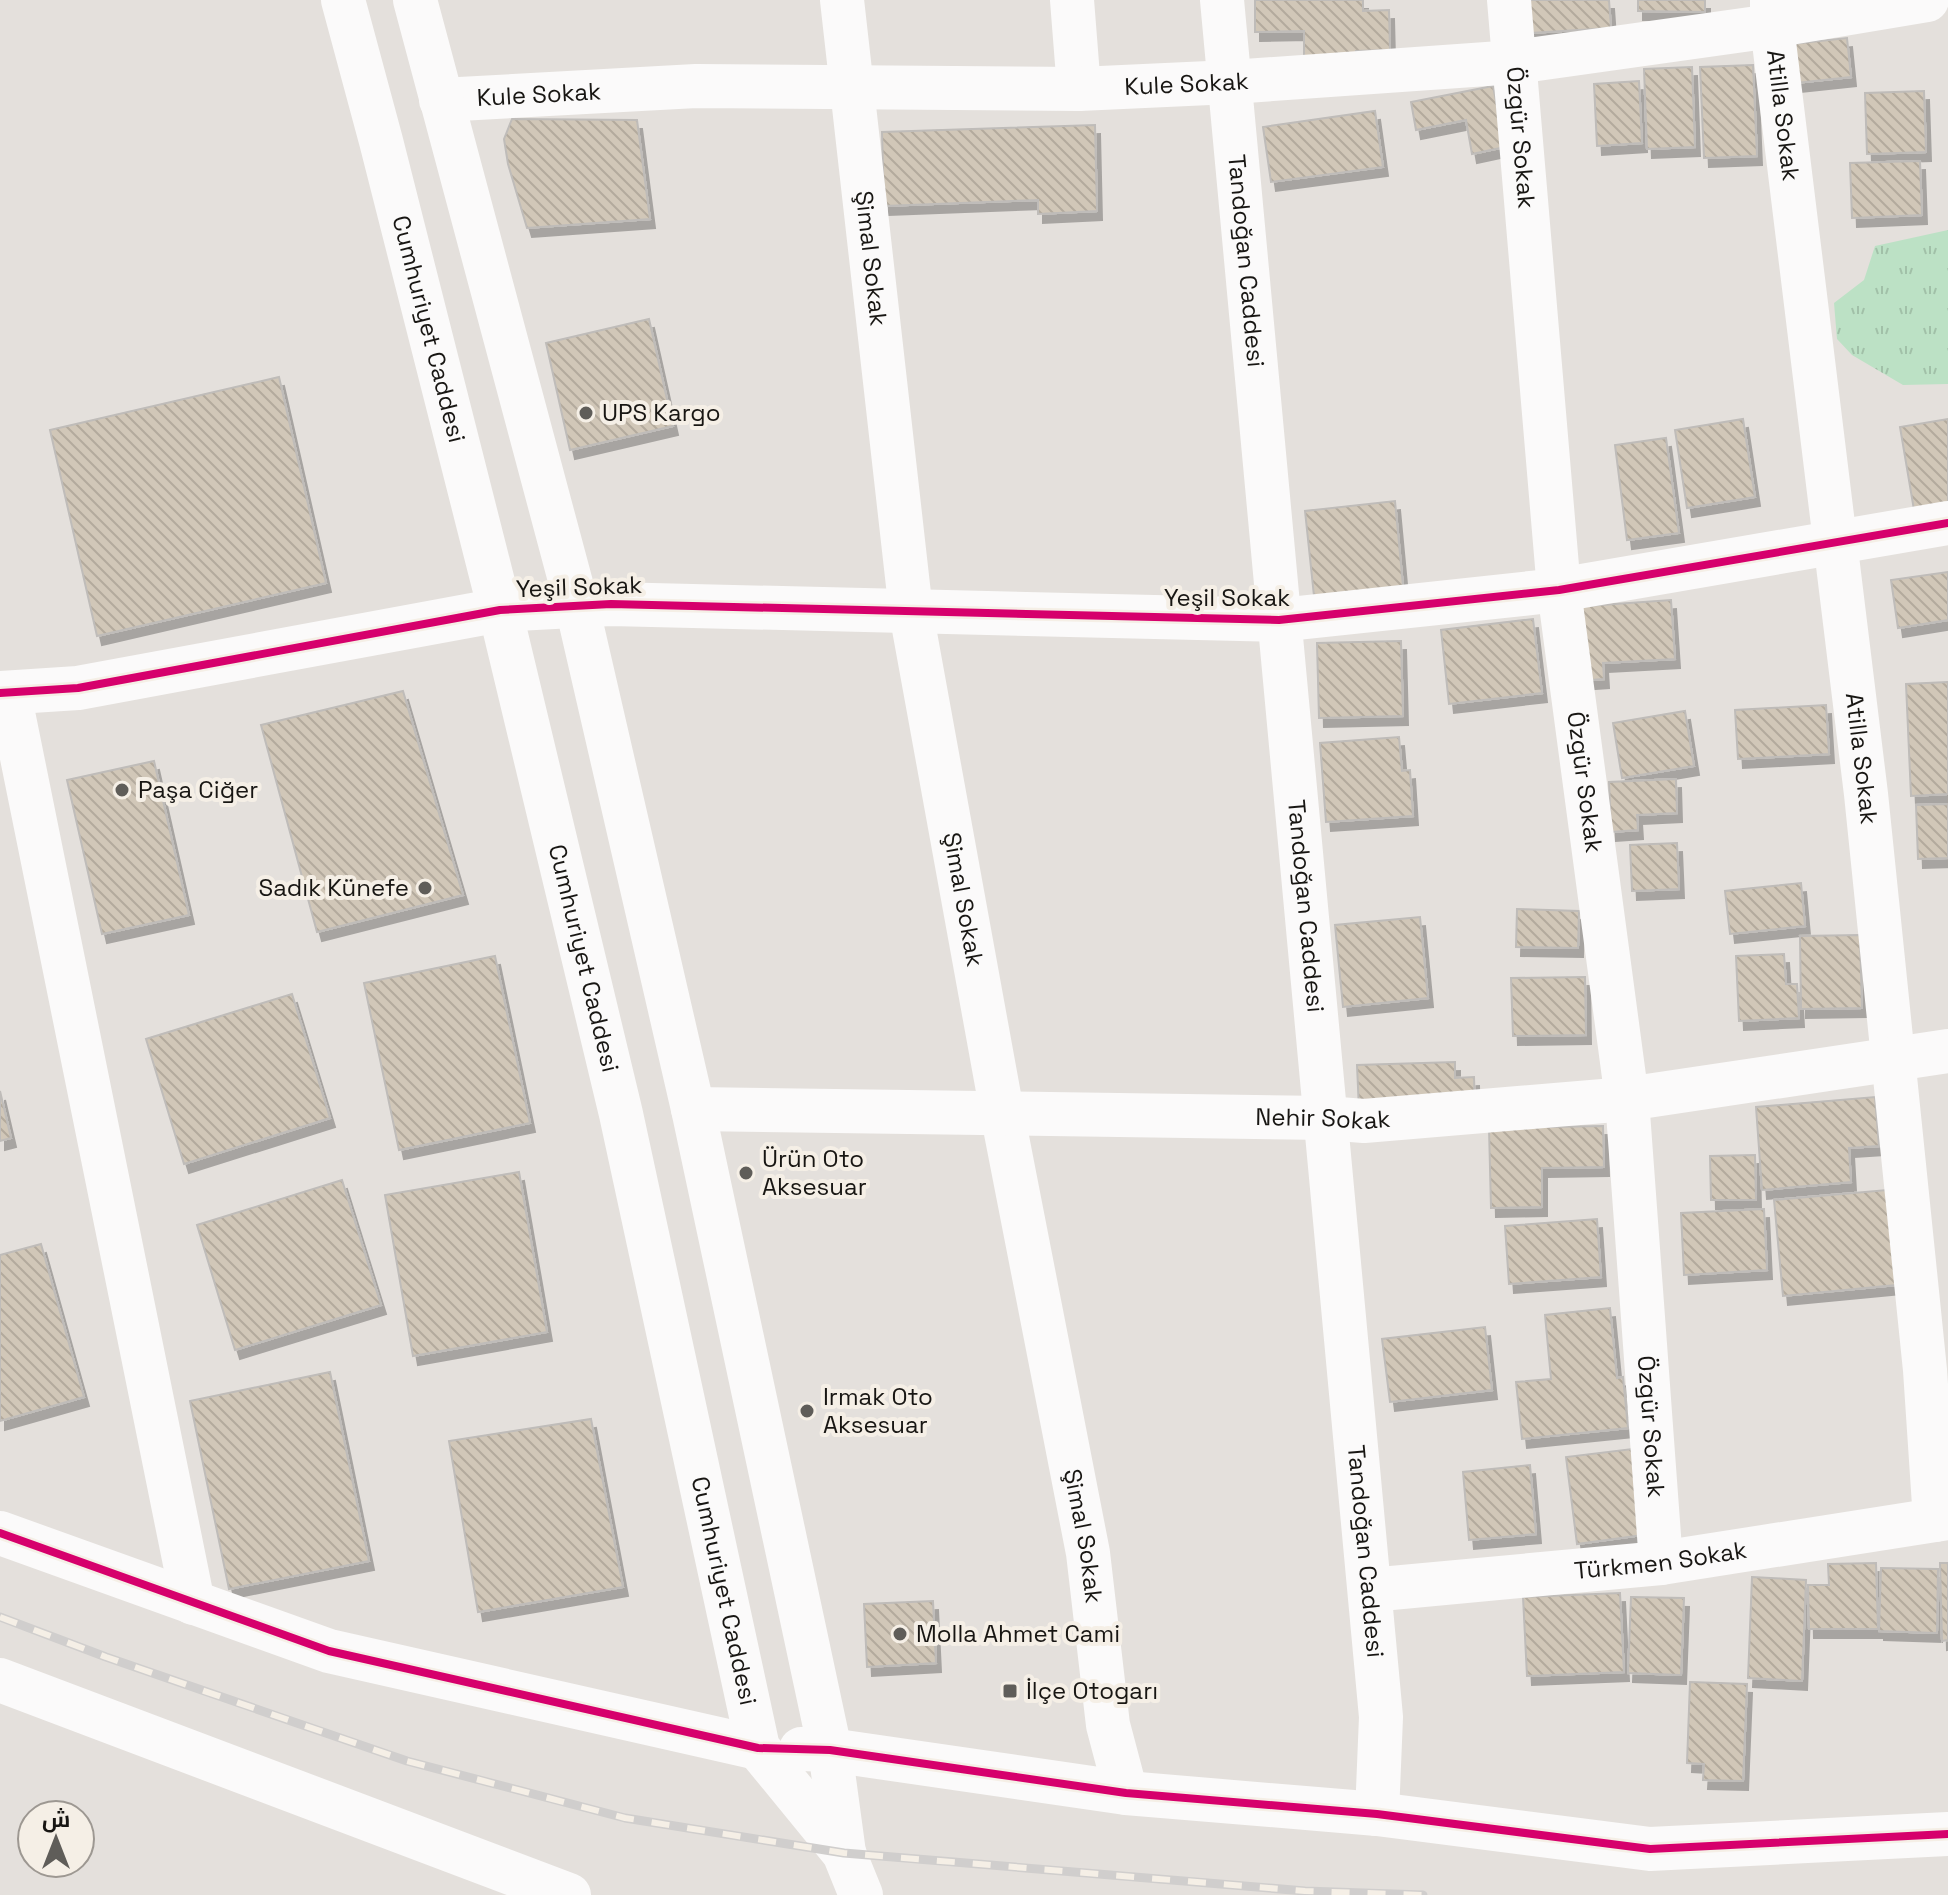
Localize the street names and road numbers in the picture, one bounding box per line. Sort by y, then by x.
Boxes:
street label: Atilla Sokak [1760,48,1807,183]
street label: Kule Sokak [1124,65,1250,102]
street label: Özgür Sokak [1500,65,1543,210]
street label: Kule Sokak [476,75,602,113]
street label: Tandoğan Caddesi [1221,153,1272,369]
street label: Şimal Sokak [849,189,895,328]
street label: Cumhuriyet Caddesi [385,212,473,446]
street label: Yeşil Sokak [515,569,643,604]
street label: Yeşil Sokak [1164,582,1290,613]
street label: Atilla Sokak [1839,691,1885,826]
street label: Özgür Sokak [1560,709,1610,855]
street label: Tandoğan Caddesi [1281,798,1332,1014]
street label: Şimal Sokak [936,830,991,969]
street label: Cumhuriyet Caddesi [542,841,626,1075]
street label: Nehir Sokak [1255,1101,1392,1136]
street label: Özgür Sokak [1631,1354,1672,1499]
street label: Tandoğan Caddesi [1341,1444,1391,1659]
street label: Şimal Sokak [1057,1466,1110,1605]
street label: Cumhuriyet Caddesi [685,1473,764,1708]
street label: Türkmen Sokak [1573,1534,1749,1586]

